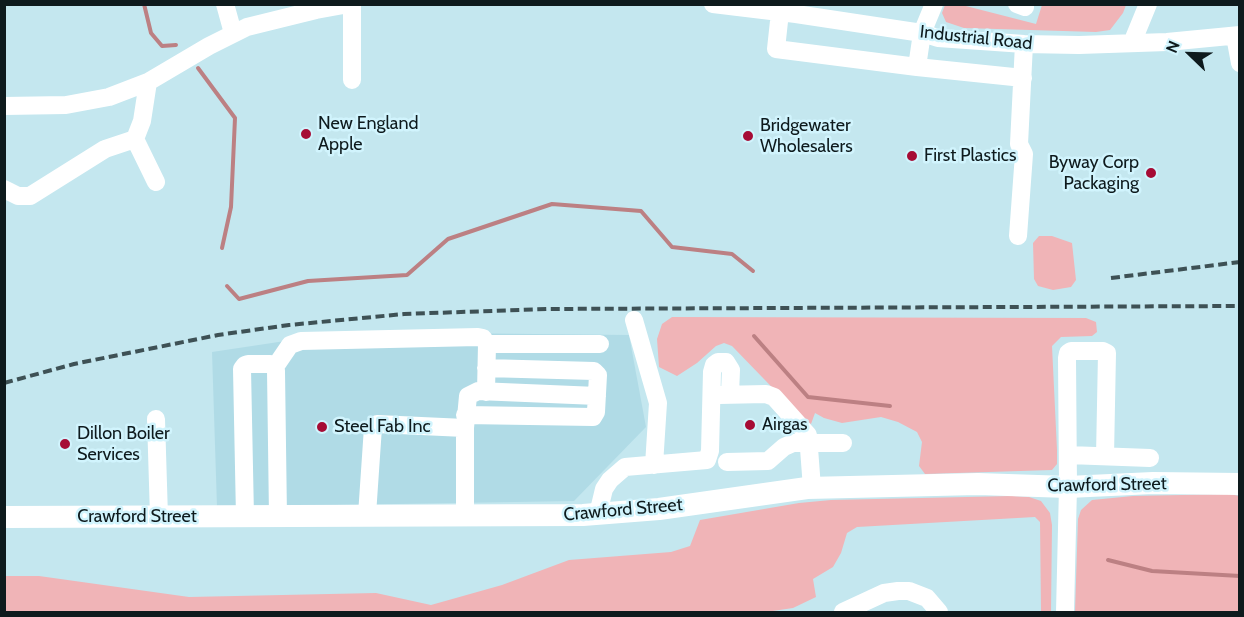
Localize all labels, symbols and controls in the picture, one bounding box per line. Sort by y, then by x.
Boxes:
street label: Industrial Road [919,21,1033,55]
north arrow [1160,24,1220,84]
text: N [1162,38,1184,56]
place label: New England Apple [318,113,419,156]
place label: Bridgewater Wholesalers [760,115,853,158]
marker: New England Apple [299,127,313,141]
marker: Bridgewater Wholesalers [741,129,755,143]
place label: First Plastics [924,145,1016,167]
marker: First Plastics [905,149,919,163]
place label: Byway Corp Packaging [1049,152,1139,195]
marker: Byway Corp Packaging [1144,166,1158,180]
place label: Airgas [762,414,808,436]
place label: Steel Fab Inc [334,416,431,438]
marker: Airgas [743,418,757,432]
marker: Steel Fab Inc [315,420,329,434]
place label: Dillon Boiler Services [77,423,170,466]
marker: Dillon Boiler Services [58,437,72,451]
street label: Crawford Street [1047,473,1167,497]
street label: Crawford Street [563,494,683,526]
street label: Crawford Street [77,506,197,528]

